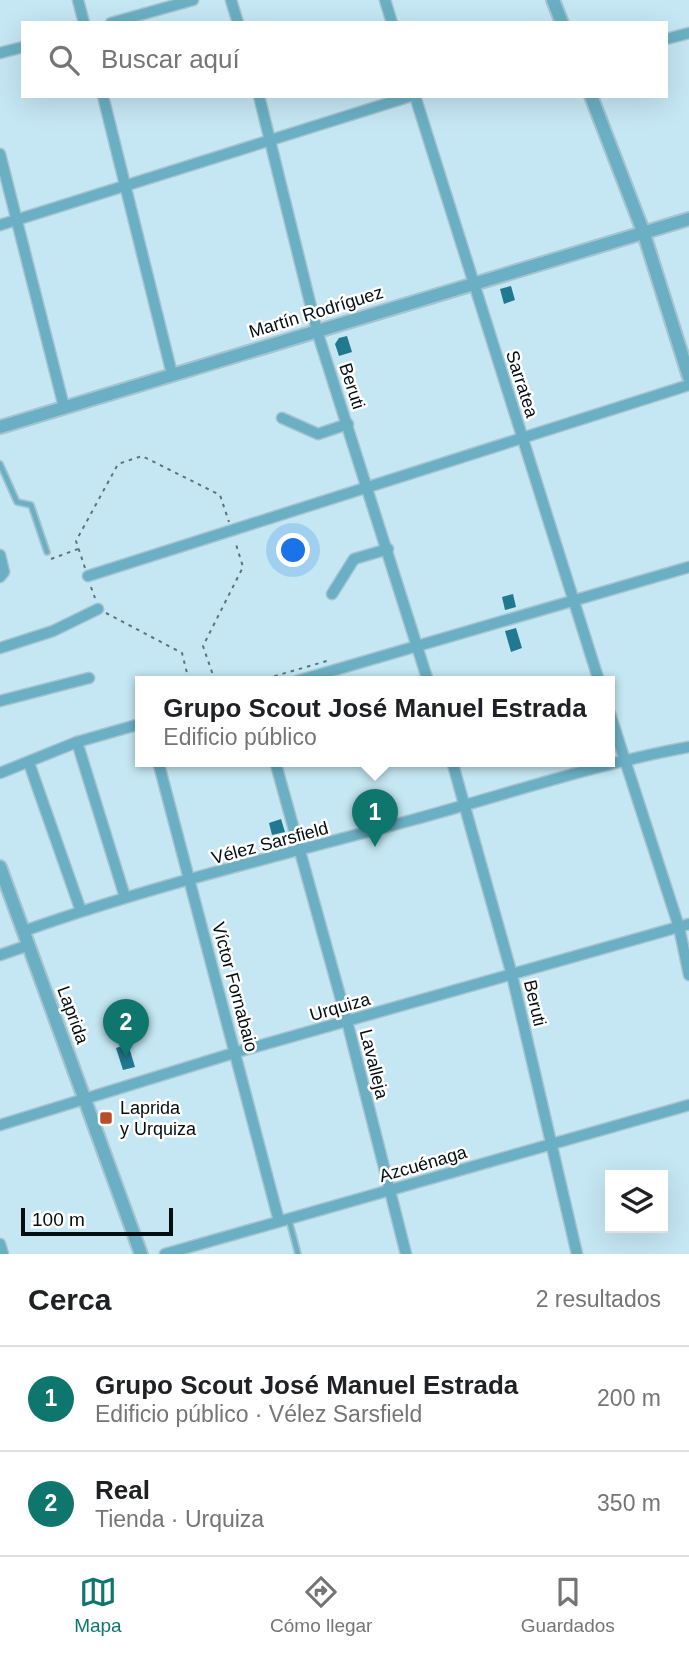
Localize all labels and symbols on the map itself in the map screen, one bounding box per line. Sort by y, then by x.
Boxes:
street label: Martín Rodríguez [247,282,385,342]
street label: Sarratea [502,348,542,421]
street label: Beruti [335,361,369,411]
your location [276,533,310,567]
pin: 1 [352,789,398,847]
street label: Vélez Sarsfield [209,818,331,868]
street label: Víctor Fornabaio [208,920,262,1054]
street label: Beruti [520,978,550,1028]
street label: Laprida [53,983,93,1048]
street label: Urquiza [307,989,374,1025]
pin: 2 [103,999,149,1057]
street label: Lavalleja [356,1027,393,1102]
place label: Laprida y Urquiza [120,1098,197,1139]
marker: Laprida y Urquiza [98,1110,114,1126]
street label: Azcuénaga [377,1142,470,1186]
scale bar [21,1205,173,1237]

